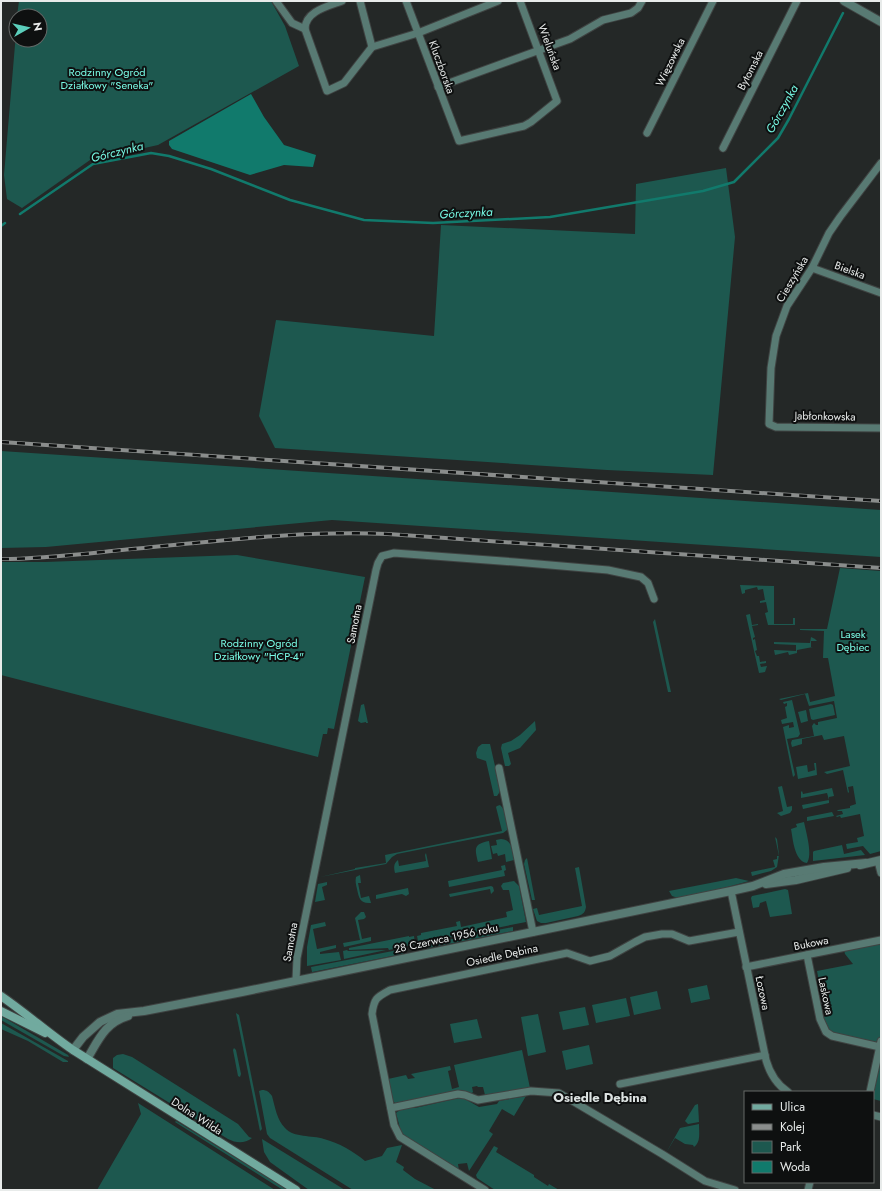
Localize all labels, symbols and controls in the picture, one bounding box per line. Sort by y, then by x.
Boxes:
north arrow [8,8,48,48]
text: N [29,21,46,32]
street label: Wieluńska [534,22,566,72]
street label: Więzowska [651,35,689,89]
street label: Kluczborska [425,38,459,96]
street label: Bytomska [733,47,767,93]
park label: Rodzinny Ogród Działkowy "Seneka" [61,64,153,93]
water label: Górczynka [761,81,803,137]
water label: Górczynka [89,137,145,167]
water label: Górczynka [439,203,493,223]
street label: Cieszyńska [772,253,812,305]
street label: Bielska [832,257,868,283]
street label: Jabłonkowska [792,407,856,425]
street label: Samotna [342,603,366,645]
park label: Lasek Dębiec [836,626,870,655]
park label: Rodzinny Ogród Działkowy "HCP-4" [214,635,304,664]
street label: 28 Czerwca 1956 roku [392,919,500,957]
street label: Samotna [279,921,301,963]
street label: Bukowa [792,932,830,954]
street label: Osiedle Dębina [465,940,539,970]
street label: Łozowa [751,974,774,1011]
street label: Laskowa [814,976,838,1016]
district label: Osiedle Dębina [553,1088,647,1107]
legend [744,1091,874,1183]
street label: Dolna Wilda [168,1093,226,1139]
text: Ulica [780,1098,805,1116]
text: Kolej [780,1118,805,1136]
text: Park [780,1138,802,1156]
text: Woda [780,1158,810,1176]

